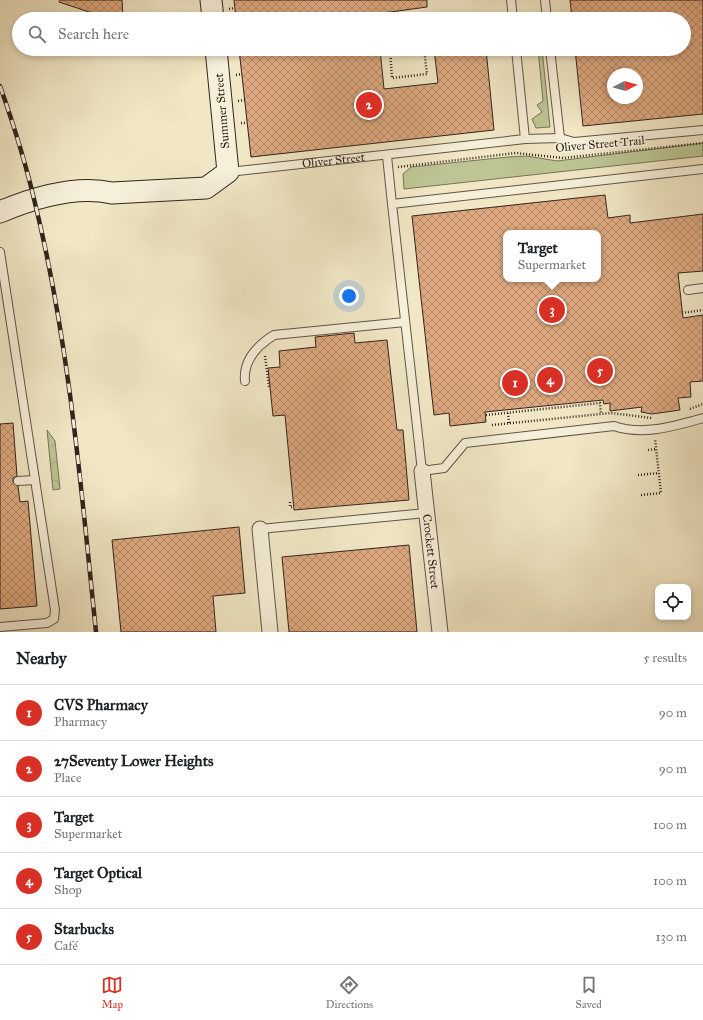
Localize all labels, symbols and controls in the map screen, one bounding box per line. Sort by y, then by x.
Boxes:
search box [12,12,691,56]
icon: search [26,23,48,45]
text: Search here [58,25,129,43]
north arrow [607,68,643,104]
street label: Summer Street [212,72,232,149]
pin: 2 [356,90,382,120]
street label: Oliver Street Trail [555,133,646,155]
street label: Oliver Street [301,150,366,171]
popup [503,230,601,282]
text: Target [518,239,558,257]
text: Supermarket [518,257,586,273]
your location [339,286,359,306]
pin: 3 [539,295,565,325]
pin: 5 [587,356,613,386]
pin: 4 [537,365,563,395]
pin: 1 [502,368,528,398]
street label: Crockett Street [420,513,442,590]
map controls [655,584,691,620]
button: locate [655,584,691,620]
text: Nearby [16,648,67,669]
text: 5 results [643,650,687,666]
text: CVS Pharmacy [54,696,148,714]
text: 1 [26,705,32,721]
text: 90 m [659,705,687,721]
text: Pharmacy [54,714,107,730]
text: 27Seventy Lower Heights [54,752,213,770]
text: 2 [26,761,32,777]
text: 90 m [659,761,687,777]
text: Place [54,770,81,786]
text: Target [54,808,94,826]
text: 3 [26,817,32,833]
text: 100 m [653,817,687,833]
text: Supermarket [54,826,122,842]
text: Target Optical [54,864,142,882]
text: 4 [25,873,33,889]
text: 100 m [653,873,687,889]
text: Shop [54,882,82,898]
text: Starbucks [54,920,114,938]
text: 5 [26,929,32,945]
text: 130 m [655,929,687,945]
text: Café [54,938,78,954]
tab: Map [101,974,123,1011]
tab: Directions [326,974,373,1011]
tab: Saved [576,974,602,1011]

